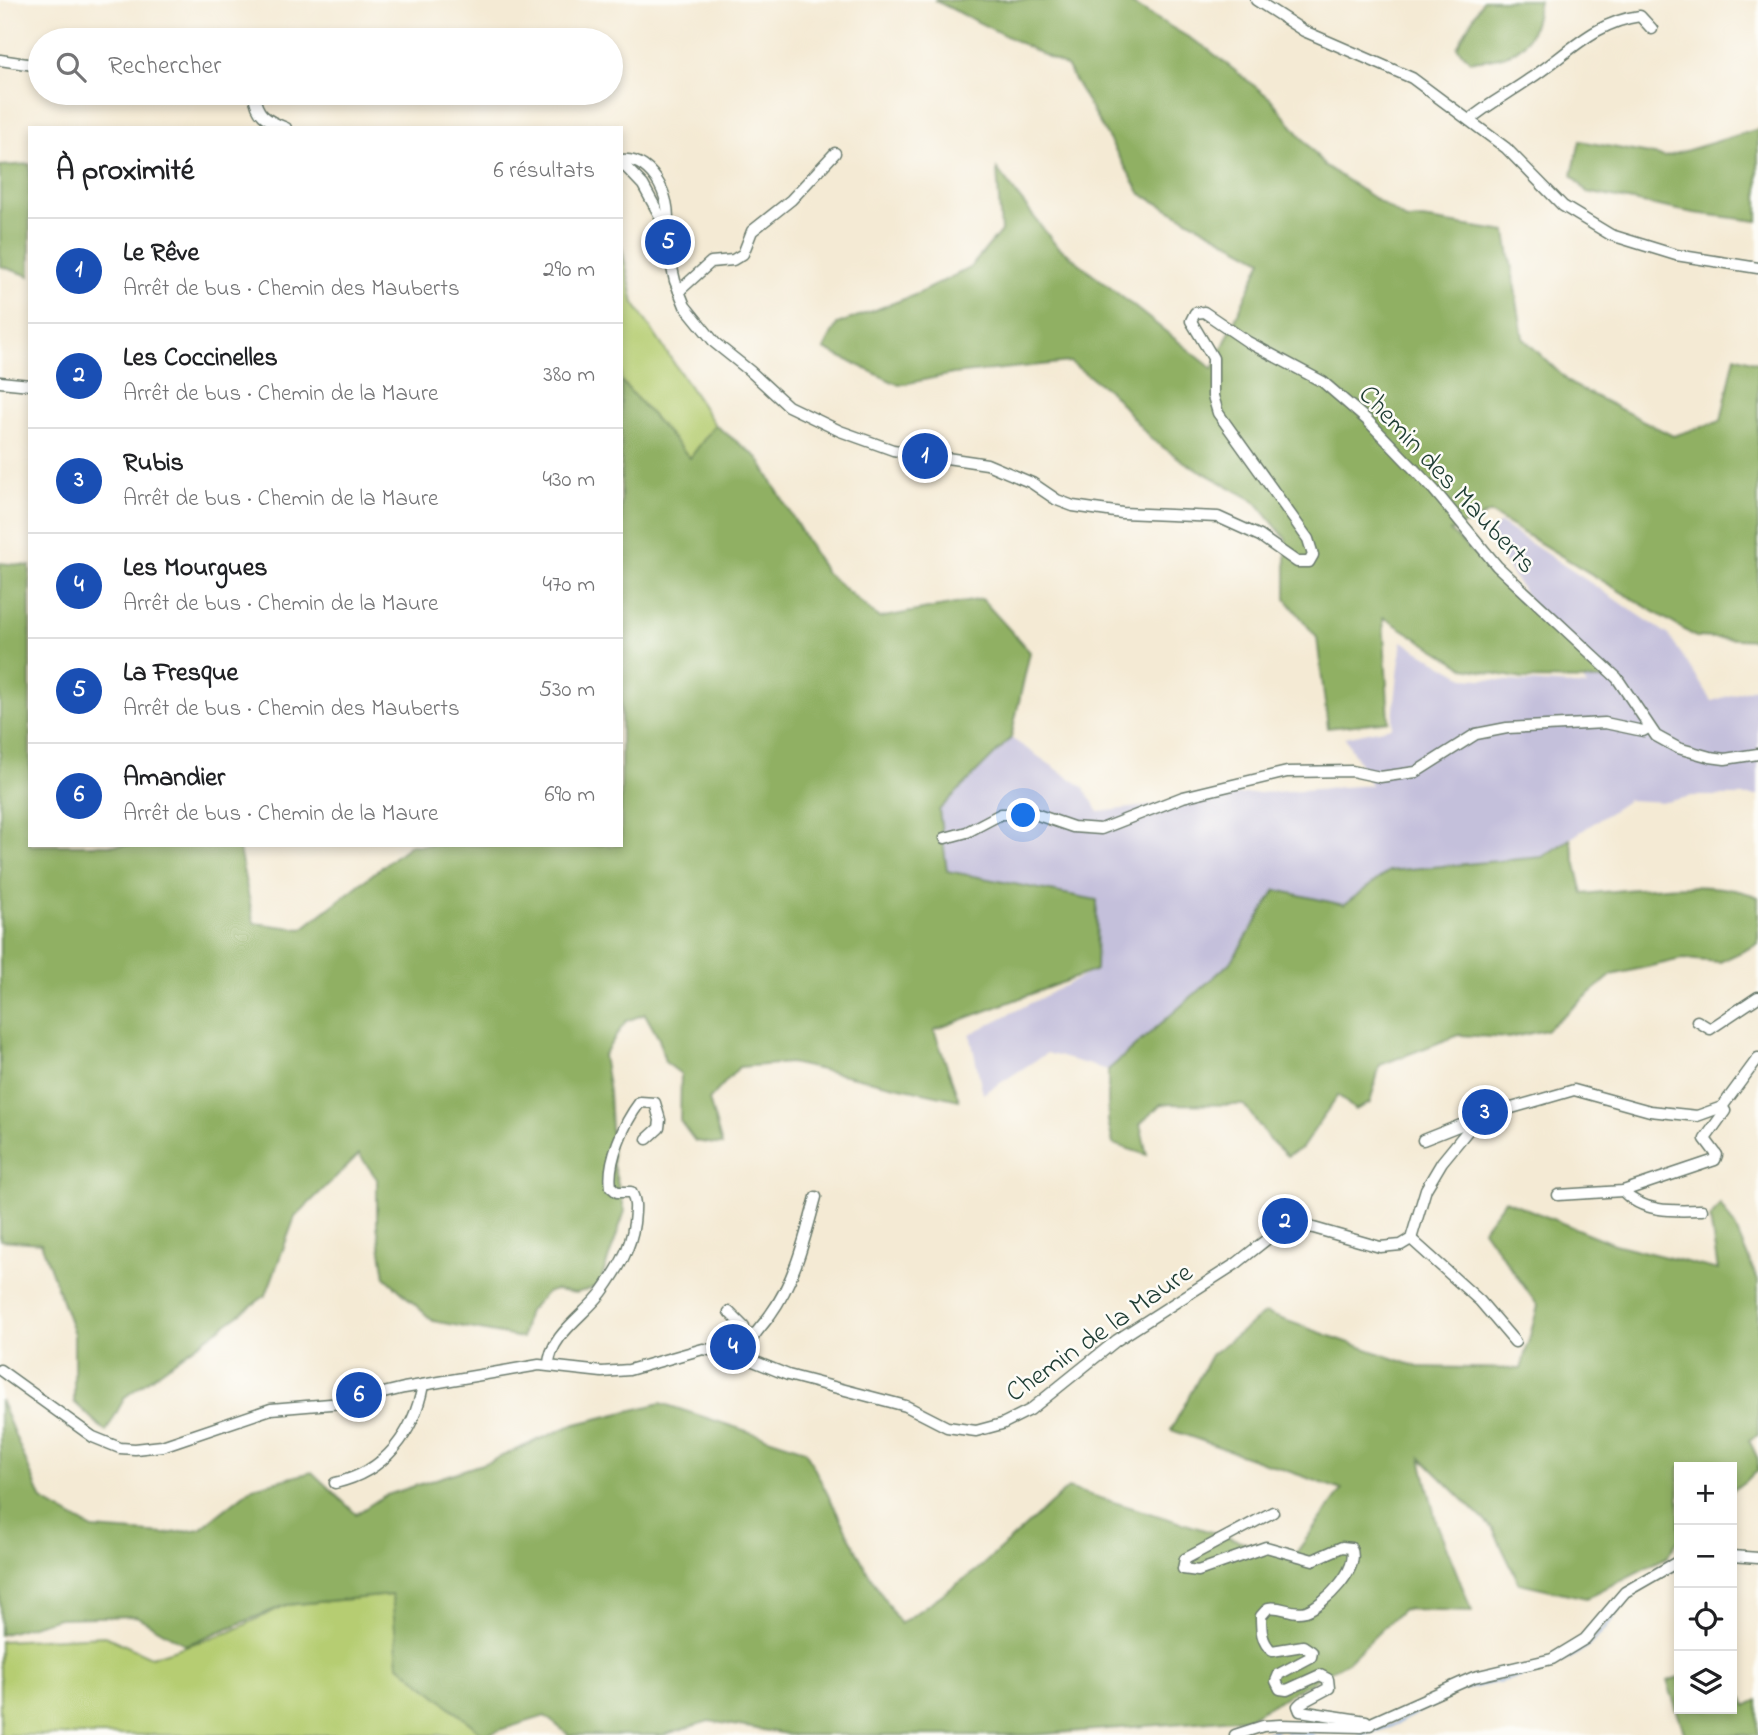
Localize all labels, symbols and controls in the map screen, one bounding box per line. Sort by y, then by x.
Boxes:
search box [28,28,623,105]
icon: search [52,48,90,86]
text: Rechercher [108,48,221,86]
text: À proximité [56,150,194,194]
text: 6 résultats [493,155,595,188]
pin: 5 [645,216,691,268]
text: Le Rêve [123,235,199,273]
text: 1 [75,254,83,287]
text: 290 m [543,254,595,287]
text: Arrêt de bus · Chemin des Mauberts [123,273,460,306]
text: Les Coccinelles [123,340,278,378]
text: 2 [73,359,85,392]
text: 380 m [543,359,595,392]
street label: Chemin des Mauberts [1348,376,1545,584]
text: Arrêt de bus · Chemin de la Maure [123,378,438,411]
pin: 1 [902,430,948,482]
text: Rubis [123,445,184,483]
text: 3 [74,464,84,497]
text: 430 m [542,464,595,497]
text: Arrêt de bus · Chemin de la Maure [123,483,438,516]
text: Les Mourgues [123,550,268,588]
text: 4 [74,569,84,602]
text: 470 m [543,569,595,602]
text: Arrêt de bus · Chemin de la Maure [123,588,438,621]
text: La Fresque [123,655,238,693]
text: 5 [72,674,86,707]
text: 530 m [539,674,595,707]
text: Arrêt de bus · Chemin des Mauberts [123,693,460,726]
text: Amandier [123,760,225,798]
text: 6 [74,779,84,812]
text: 690 m [544,779,595,812]
text: Arrêt de bus · Chemin de la Maure [123,798,438,831]
your location [1006,798,1040,832]
pin: 3 [1462,1086,1508,1138]
pin: 2 [1262,1195,1308,1247]
street label: Chemin de la Maure [998,1254,1202,1414]
pin: 4 [710,1321,756,1373]
pin: 6 [336,1369,382,1421]
map controls [1674,1462,1737,1714]
button: + [1674,1462,1737,1525]
button: − [1674,1525,1737,1588]
button: locate [1674,1588,1737,1651]
button: layers [1674,1651,1737,1714]

